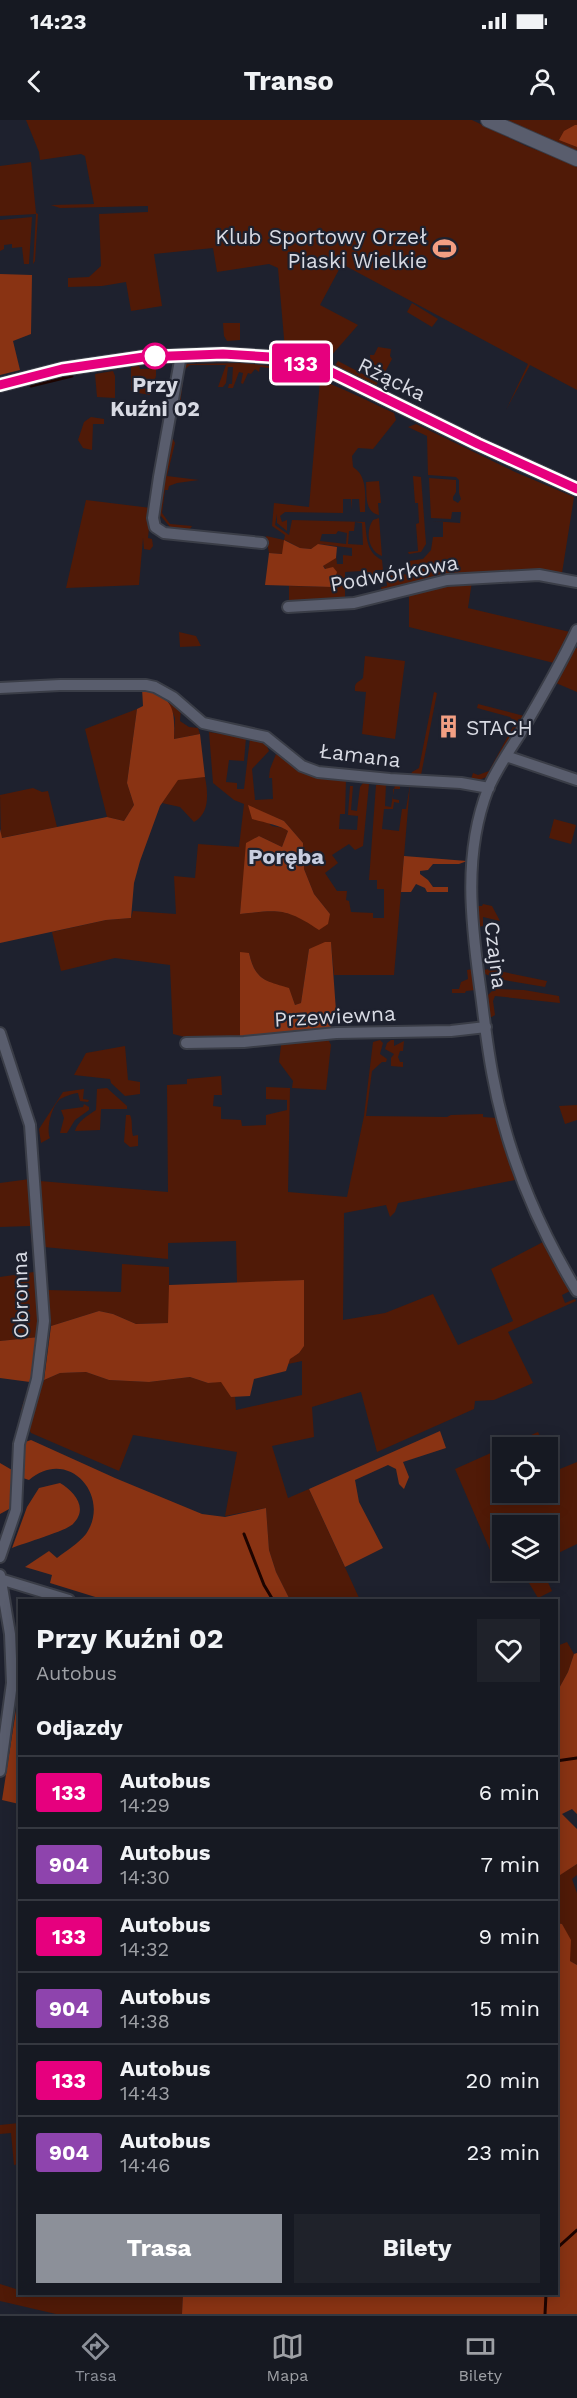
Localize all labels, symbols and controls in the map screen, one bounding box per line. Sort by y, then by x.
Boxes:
text: 14:23 [30,9,87,34]
icon: back [18,65,51,98]
text: Transo [243,65,334,97]
icon: person [526,65,559,98]
place label: Klub Sportowy Orzeł Piaski Wielkie [215,224,427,273]
sports icon: Klub Sportowy Orzeł Piaski Wielkie [432,235,458,261]
marker: Przy Kuźni 02 [142,343,168,369]
line badge: 133 [266,344,336,382]
text: 133 [284,351,318,376]
street label: Rżącka [354,352,430,406]
place label: Przy Kuźni 02 [110,372,200,421]
street label: Podwórkowa [328,549,460,597]
building icon: STACH [435,714,461,740]
place label: STACH [466,715,533,740]
street label: Łamana [318,738,402,772]
district label: Poręba [248,844,324,869]
street label: Czajna [479,920,513,990]
street label: Przewiewna [274,1000,397,1032]
street label: Obronna [7,1251,33,1339]
map controls [492,1437,558,1581]
button: locate [492,1437,558,1503]
button: layers [492,1515,558,1581]
button: heart [477,1619,540,1682]
text: Przy Kuźni 02 [36,1622,224,1655]
text: Autobus [36,1661,117,1685]
text: Odjazdy [36,1715,123,1740]
text: Autobus [120,1768,210,1793]
text: 133 [52,1780,86,1805]
text: 6 min [479,1780,540,1805]
text: 14:29 [120,1793,170,1817]
text: Autobus [120,1840,210,1865]
text: 904 [49,1852,89,1877]
text: 7 min [480,1852,540,1877]
text: 14:30 [120,1865,170,1889]
text: Autobus [120,1912,210,1937]
text: 133 [52,1924,86,1949]
text: 9 min [478,1924,540,1949]
text: 14:32 [120,1937,169,1961]
text: Autobus [120,1984,210,2009]
text: 904 [49,1996,89,2021]
text: 15 min [471,1996,540,2021]
text: 14:38 [120,2009,170,2033]
text: Autobus [120,2056,210,2081]
text: 133 [52,2068,86,2093]
text: 20 min [466,2068,540,2093]
text: 14:43 [120,2081,170,2105]
text: Autobus [120,2128,210,2153]
text: 904 [49,2140,89,2165]
text: 23 min [466,2140,540,2165]
text: 14:46 [120,2153,170,2177]
button: Trasa [36,2214,282,2283]
button: Bilety [294,2214,540,2283]
tab: Trasa [75,2330,116,2385]
tab: Mapa [267,2330,308,2385]
tab: Bilety [458,2330,502,2385]

